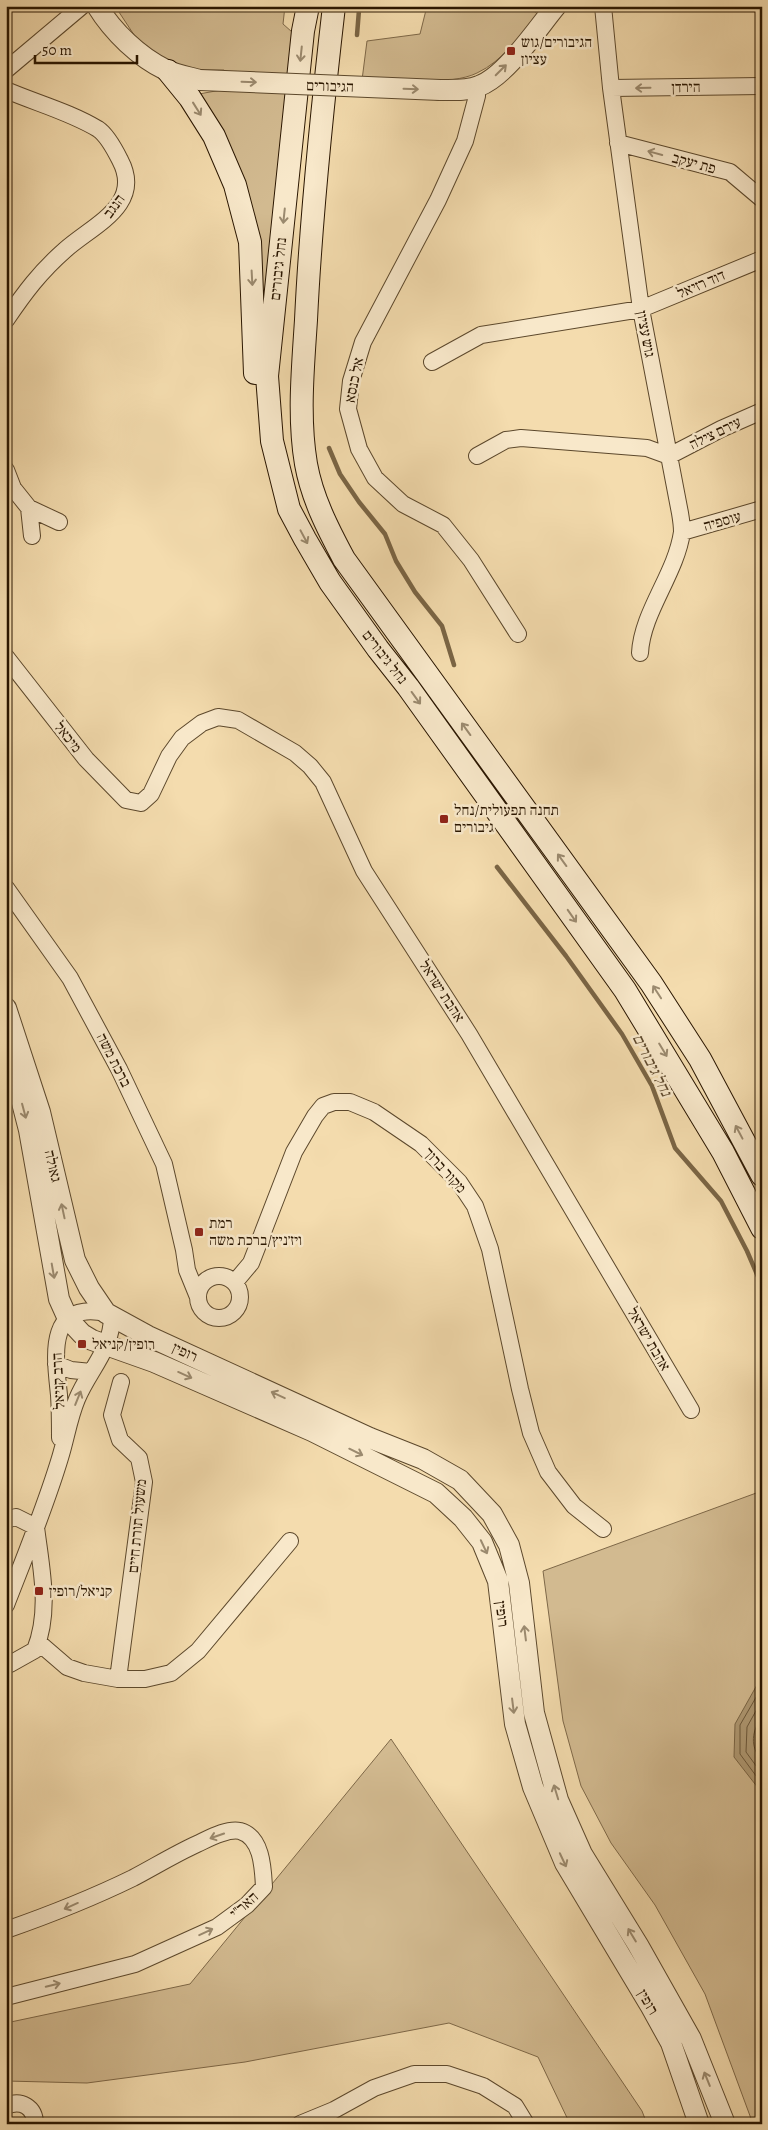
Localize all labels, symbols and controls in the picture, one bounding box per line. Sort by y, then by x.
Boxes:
scale bar [35,32,138,64]
place label: הגיבורים/גוש עציון [521,32,592,69]
text: 50 m [42,40,72,60]
marker: הגיבורים/גוש עציון [505,45,517,57]
one-way arrow [296,46,306,62]
one-way arrow [495,64,507,77]
street label: הגיבורים [306,75,354,97]
street label: הירדן [671,77,701,97]
one-way arrow [241,78,257,87]
one-way arrow [635,83,652,93]
one-way arrow [403,84,419,94]
one-way arrow [193,102,203,116]
one-way arrow [648,147,664,157]
street label: פת יעקב [670,148,718,178]
street label: הנגב [98,190,130,222]
one-way arrow [279,208,289,224]
street label: נחל גיבורים [265,236,291,302]
street label: דוד רזיאל [674,265,728,303]
one-way arrow [248,270,257,286]
street label: גוש עציון [632,309,660,359]
street label: אל כנסא [339,356,369,404]
street label: עירם צילה [686,412,744,454]
street label: עוספיה [701,506,743,536]
one-way arrow [299,529,309,544]
street label: נחל גיבורים [358,626,412,688]
one-way arrow [411,691,422,704]
street label: מיכאל [50,717,86,757]
one-way arrow [461,722,471,736]
place label: תחנה תפעולית/נחל גיבורים [454,800,559,837]
marker: תחנה תפעולית/נחל גיבורים [438,813,450,825]
one-way arrow [557,853,567,867]
one-way arrow [567,909,577,923]
street label: אהבת ישראל [414,956,470,1026]
one-way arrow [652,985,662,999]
street label: ברכת משה [92,1030,136,1090]
water label: נחל גיבורים [627,1030,678,1101]
one-way arrow [659,1043,669,1057]
one-way arrow [20,1103,29,1119]
one-way arrow [734,1124,744,1139]
street label: מקור ברוך [419,1143,471,1197]
street label: גאולה [40,1148,66,1184]
one-way arrow [58,1203,67,1219]
place label: רמת ויז׳ניץ/ברכת משה [209,1213,302,1250]
marker: רמת ויז׳ניץ/ברכת משה [193,1226,205,1238]
one-way arrow [49,1263,59,1279]
street label: אהבת ישראל [623,1304,675,1374]
place label: רופין/קניאל [92,1334,155,1354]
street label: רופין [169,1337,201,1367]
marker: רופין/קניאל [76,1338,88,1350]
street label: הרב קניאל [47,1352,69,1410]
one-way arrow [177,1371,192,1380]
one-way arrow [75,1390,84,1405]
one-way arrow [270,1390,285,1400]
one-way arrow [348,1448,363,1458]
street label: משעול תורת חיים [123,1478,151,1574]
one-way arrow [480,1539,489,1554]
place label: קניאל/רופין [49,1581,112,1601]
marker: קניאל/רופין [33,1585,45,1597]
street label: רופין [490,1600,514,1628]
one-way arrow [520,1625,530,1641]
one-way arrow [508,1697,518,1713]
one-way arrow [550,1784,560,1800]
one-way arrow [210,1832,225,1841]
one-way arrow [559,1852,569,1867]
street label: האר"י [226,1887,262,1923]
one-way arrow [64,1901,79,1911]
one-way arrow [198,1926,213,1936]
one-way arrow [626,1928,636,1942]
one-way arrow [45,1980,61,1989]
street label: רופין [633,1986,663,2018]
one-way arrow [701,2072,711,2087]

